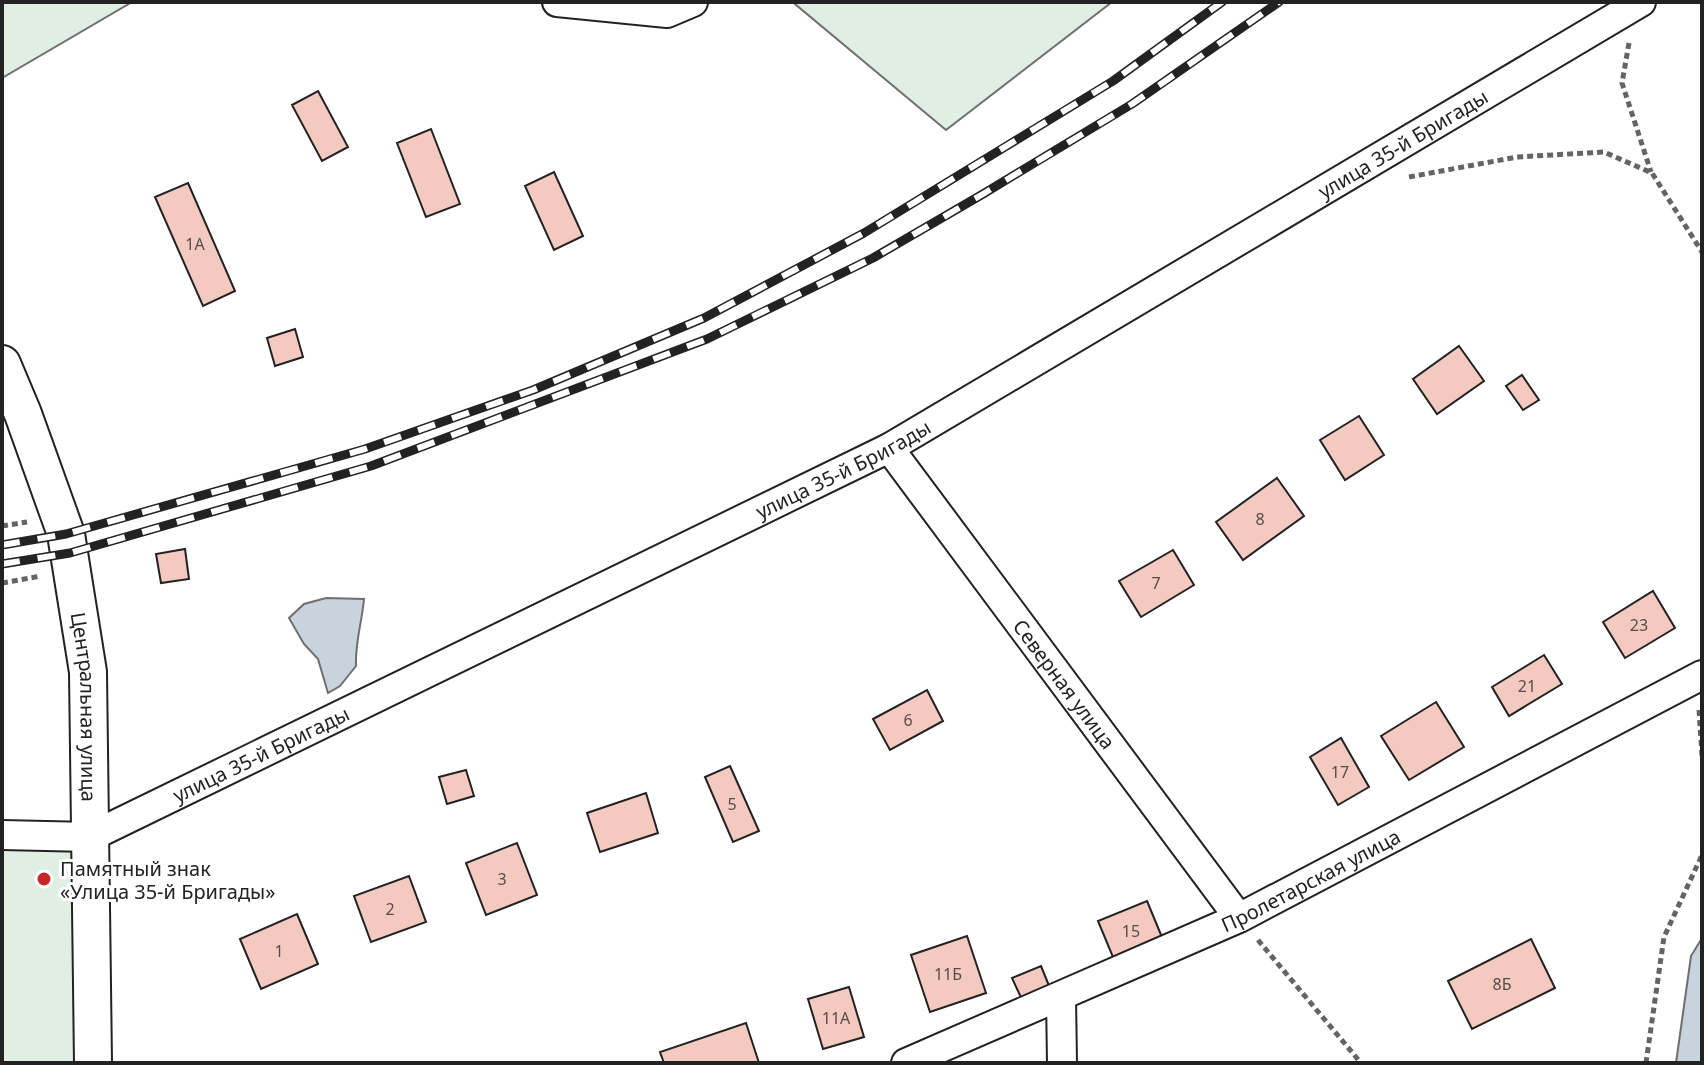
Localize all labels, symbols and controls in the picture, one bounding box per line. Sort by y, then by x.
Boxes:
street label: улица 35-й Бригады [1313,82,1493,204]
house number: 1А [185,233,205,255]
street label: улица 35-й Бригады [751,413,935,525]
house number: 8 [1255,508,1265,530]
house number: 7 [1151,572,1161,594]
street label: Центральная улица [65,610,103,802]
street label: Северная улица [1007,613,1122,754]
house number: 23 [1630,614,1648,636]
house number: 21 [1518,675,1536,697]
street label: улица 35-й Бригады [168,699,353,808]
house number: 6 [903,709,913,731]
house number: 17 [1331,761,1349,783]
house number: 5 [727,793,737,815]
street label: Пролетарская улица [1217,822,1405,938]
place label: Памятный знак «Улица 35-й Бригады» [60,855,275,905]
house number: 3 [497,868,507,890]
marker: Памятный знак «Улица 35-й Бригады» [35,870,53,888]
house number: 2 [385,898,395,920]
house number: 15 [1122,920,1140,942]
house number: 1 [274,940,284,962]
house number: 11Б [934,963,962,985]
house number: 8Б [1493,973,1512,995]
house number: 11А [822,1007,851,1029]

